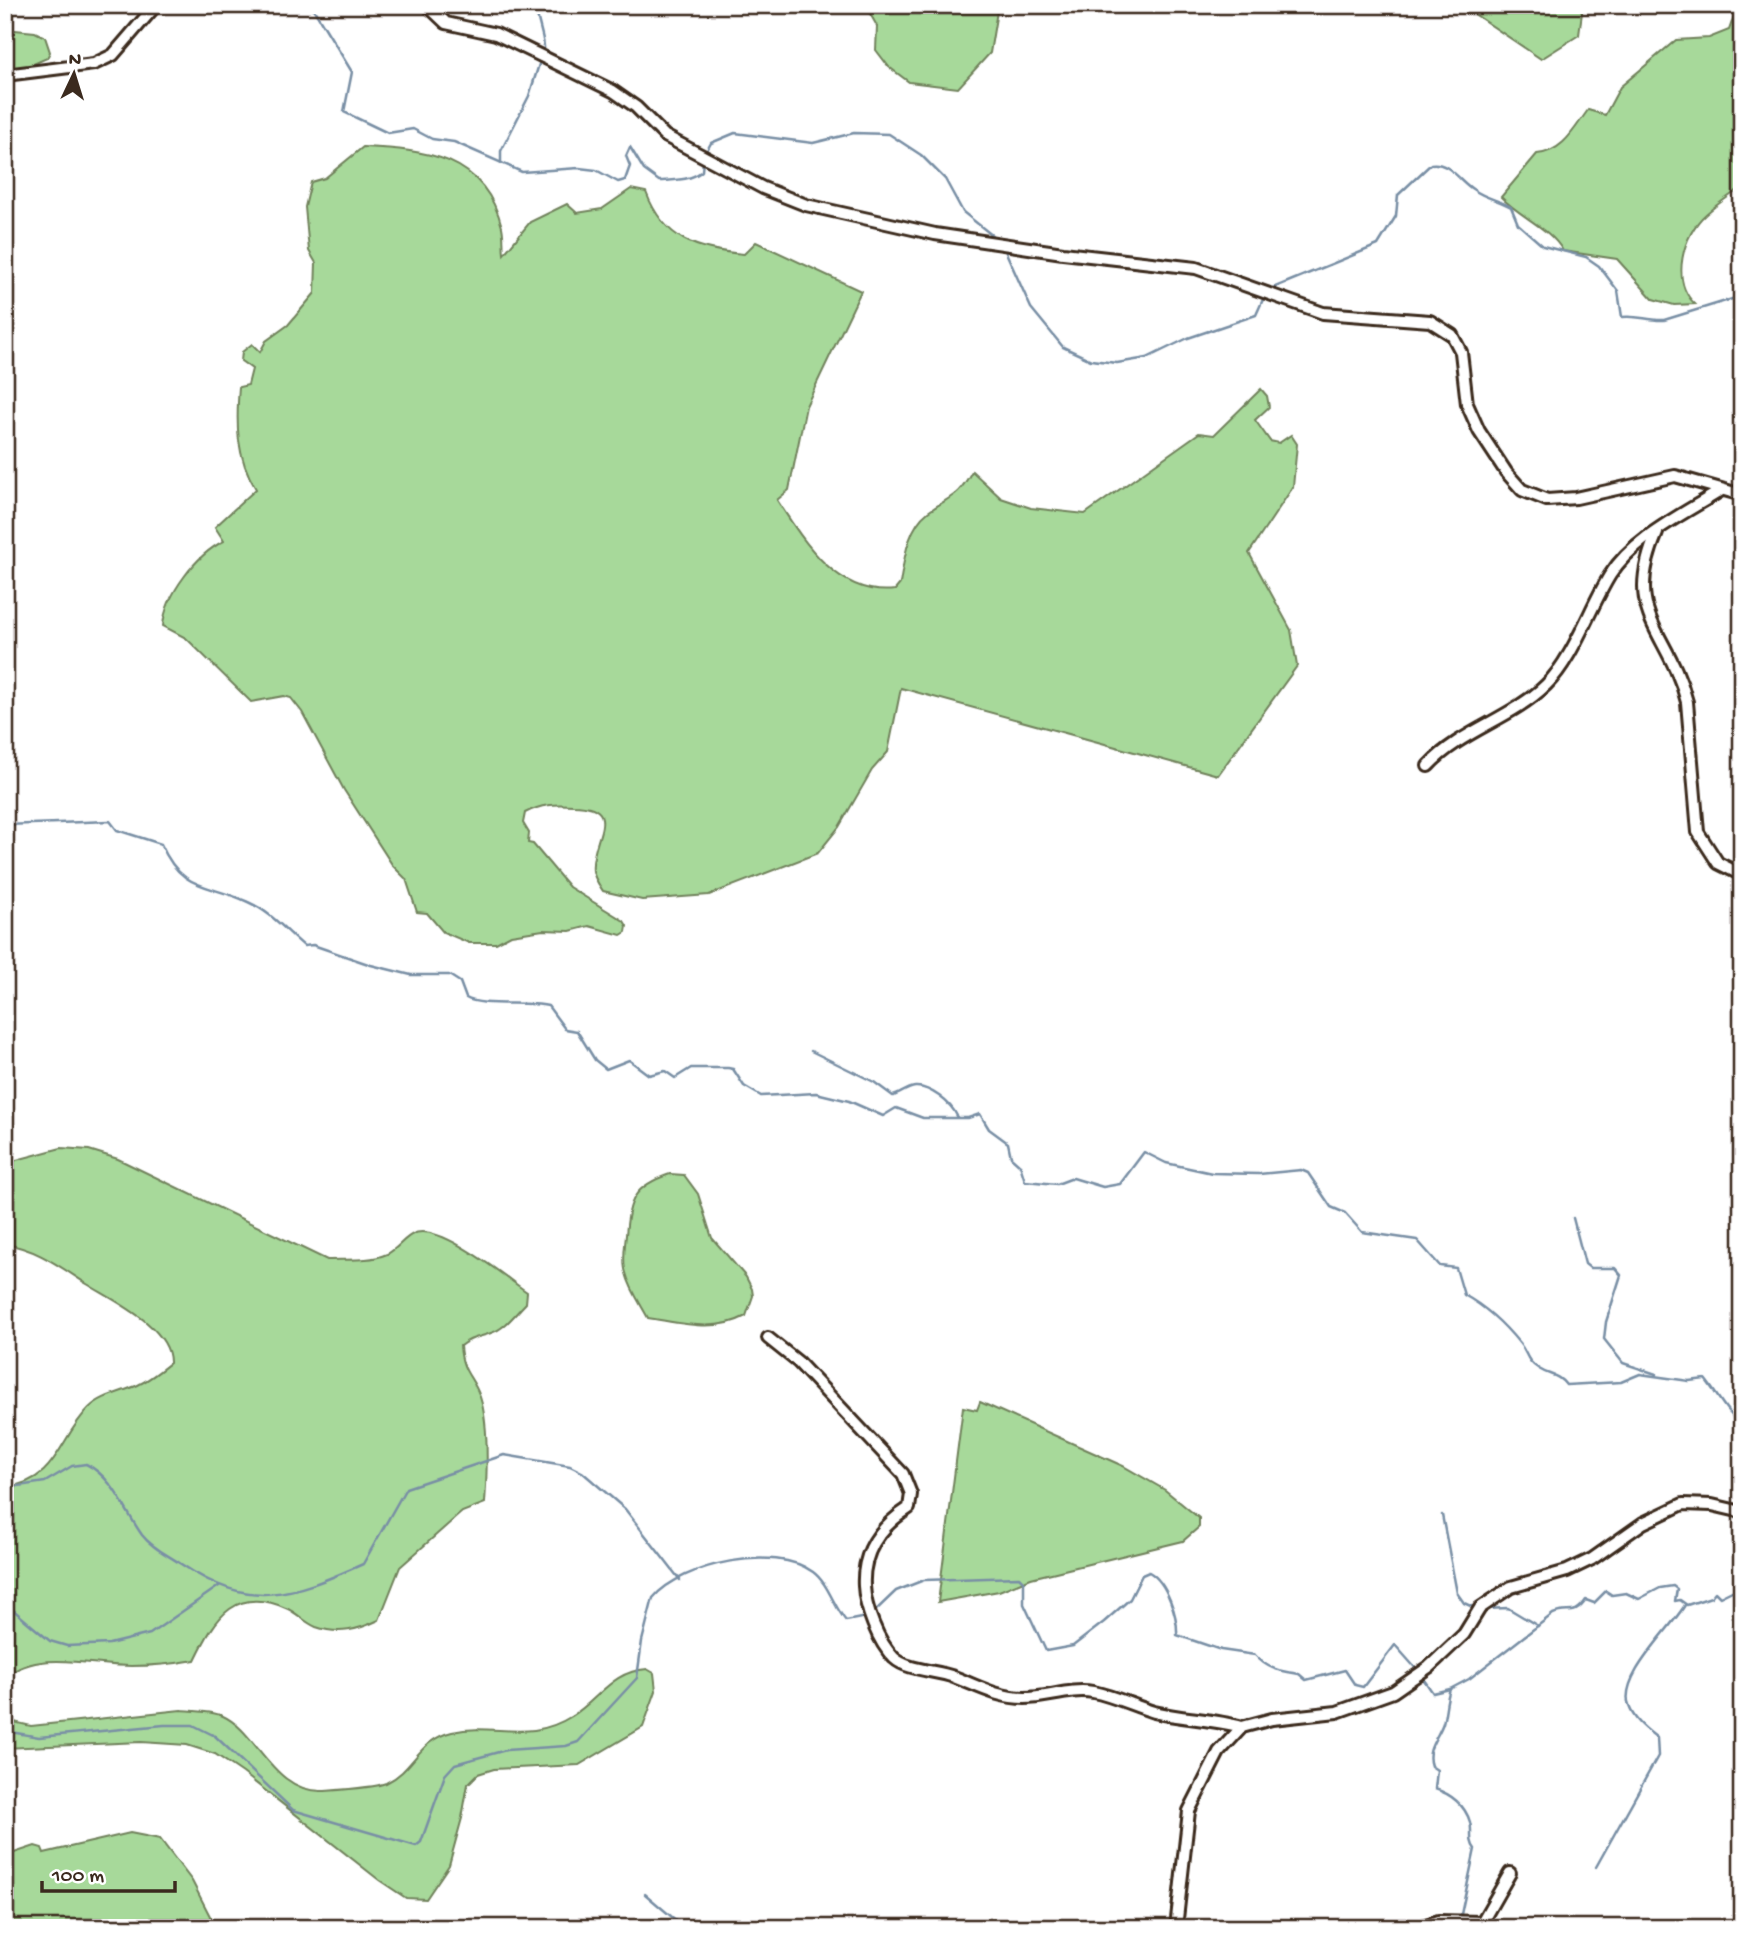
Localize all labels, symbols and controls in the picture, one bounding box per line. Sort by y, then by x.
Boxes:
north arrow [38,38,108,108]
text: N [68,49,82,72]
scale bar [42,1849,175,1893]
text: 100 m [51,1865,104,1890]

